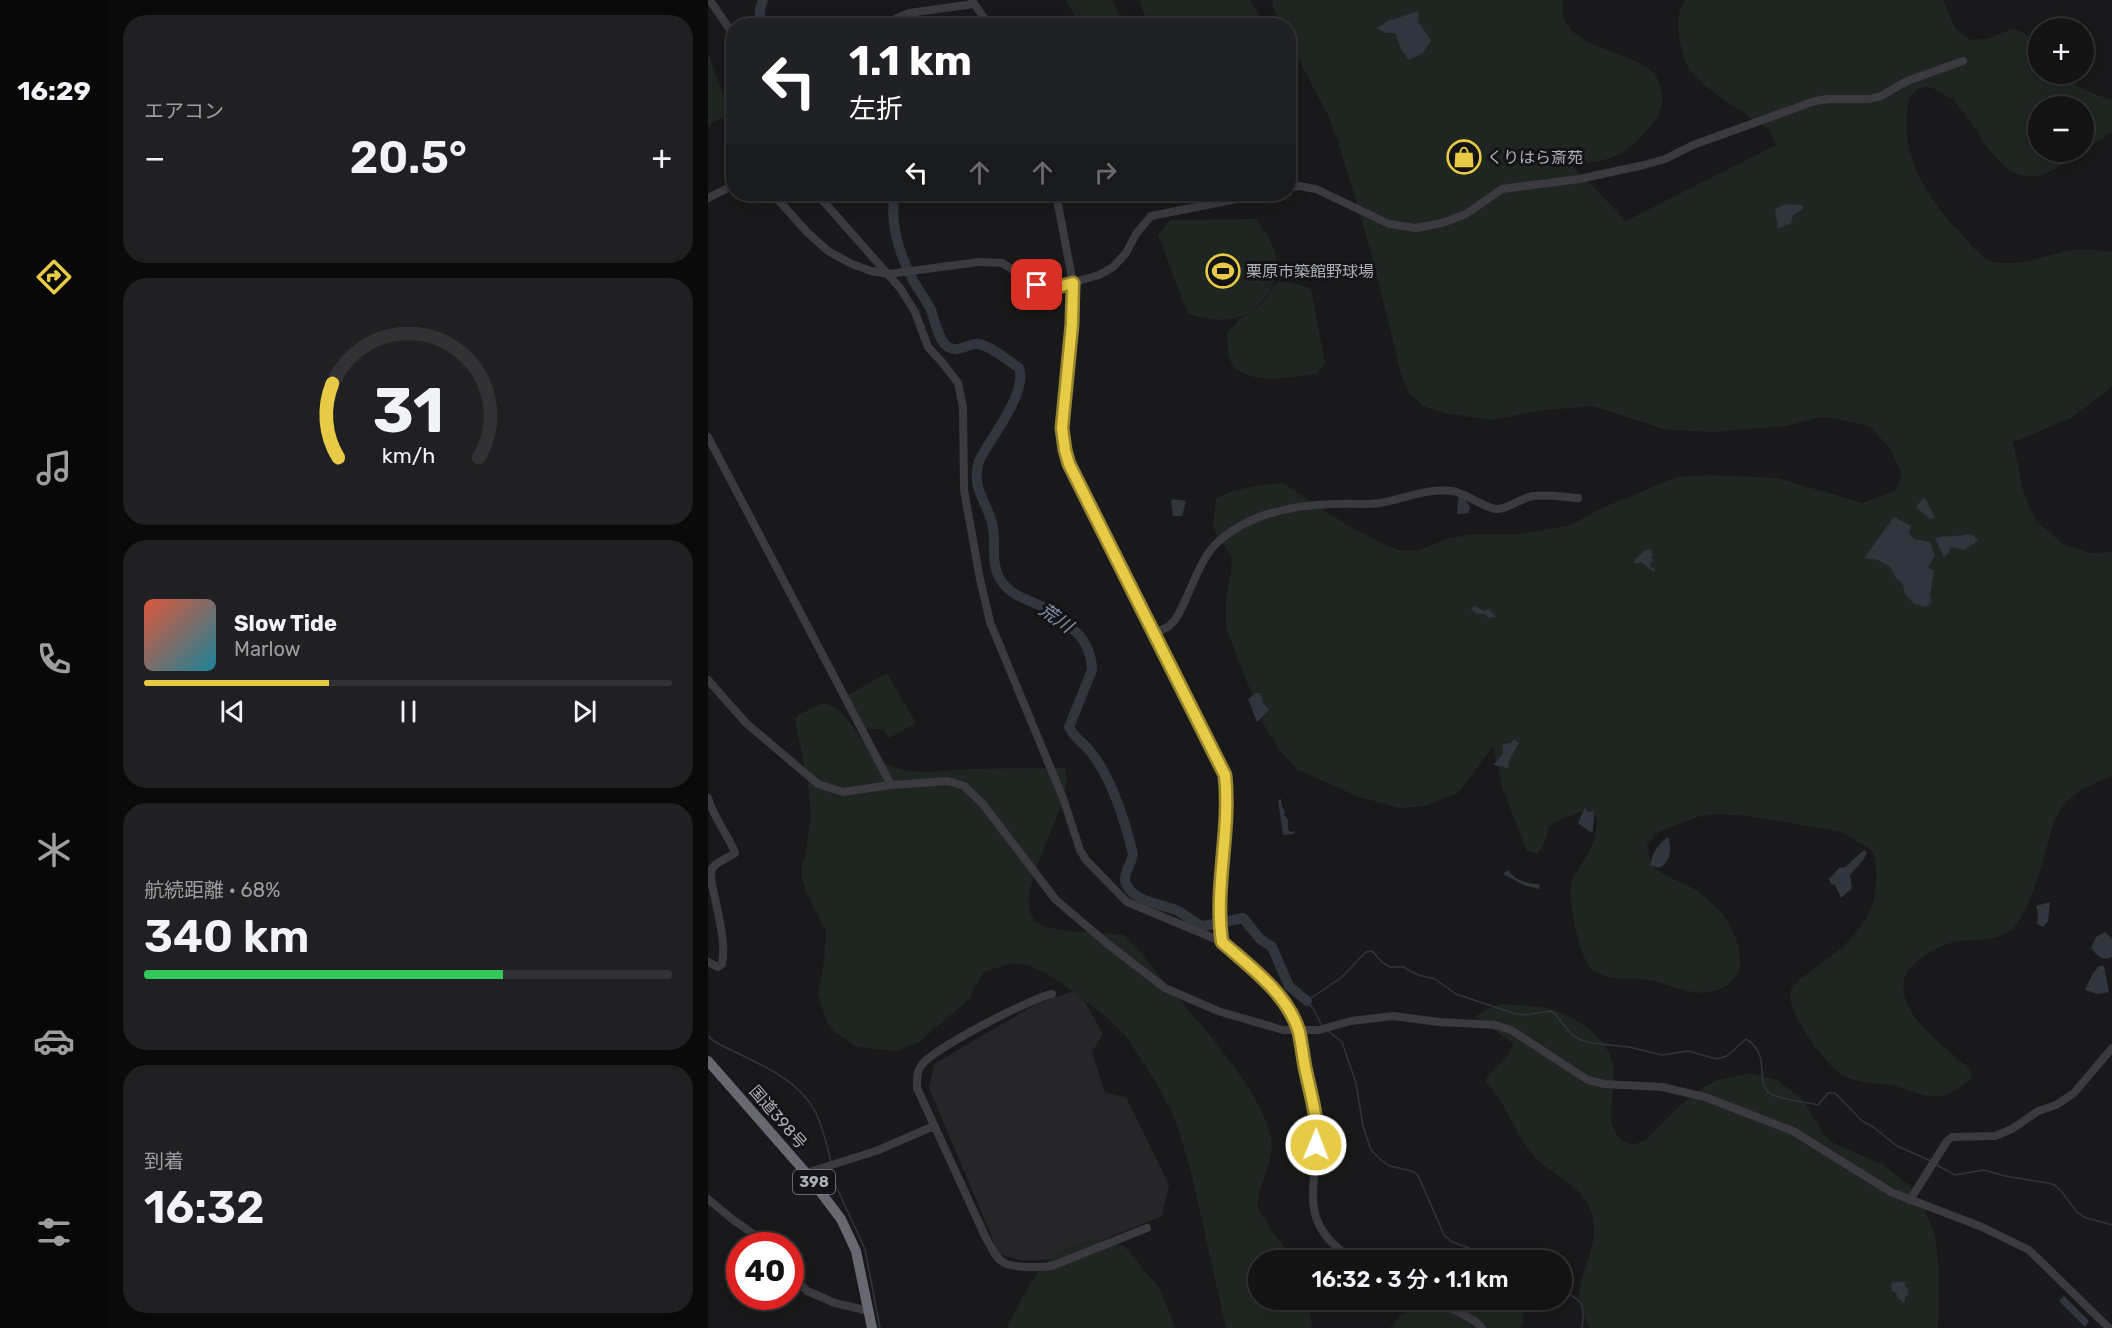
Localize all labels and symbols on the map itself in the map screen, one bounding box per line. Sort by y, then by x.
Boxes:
shop icon: くりはら斎苑 [1446,139,1482,175]
place label: くりはら斎苑 [1487,148,1583,167]
sports icon: 栗原市築館野球場 [1205,253,1241,289]
pin [1011,259,1062,310]
place label: 栗原市築館野球場 [1246,262,1374,281]
water label: 荒川 [1035,599,1079,638]
street label: 国道398号 [745,1082,811,1152]
position arrow [1284,1113,1348,1177]
road number: 398 [793,1170,835,1194]
speed limit sign: 40 [726,1232,804,1310]

